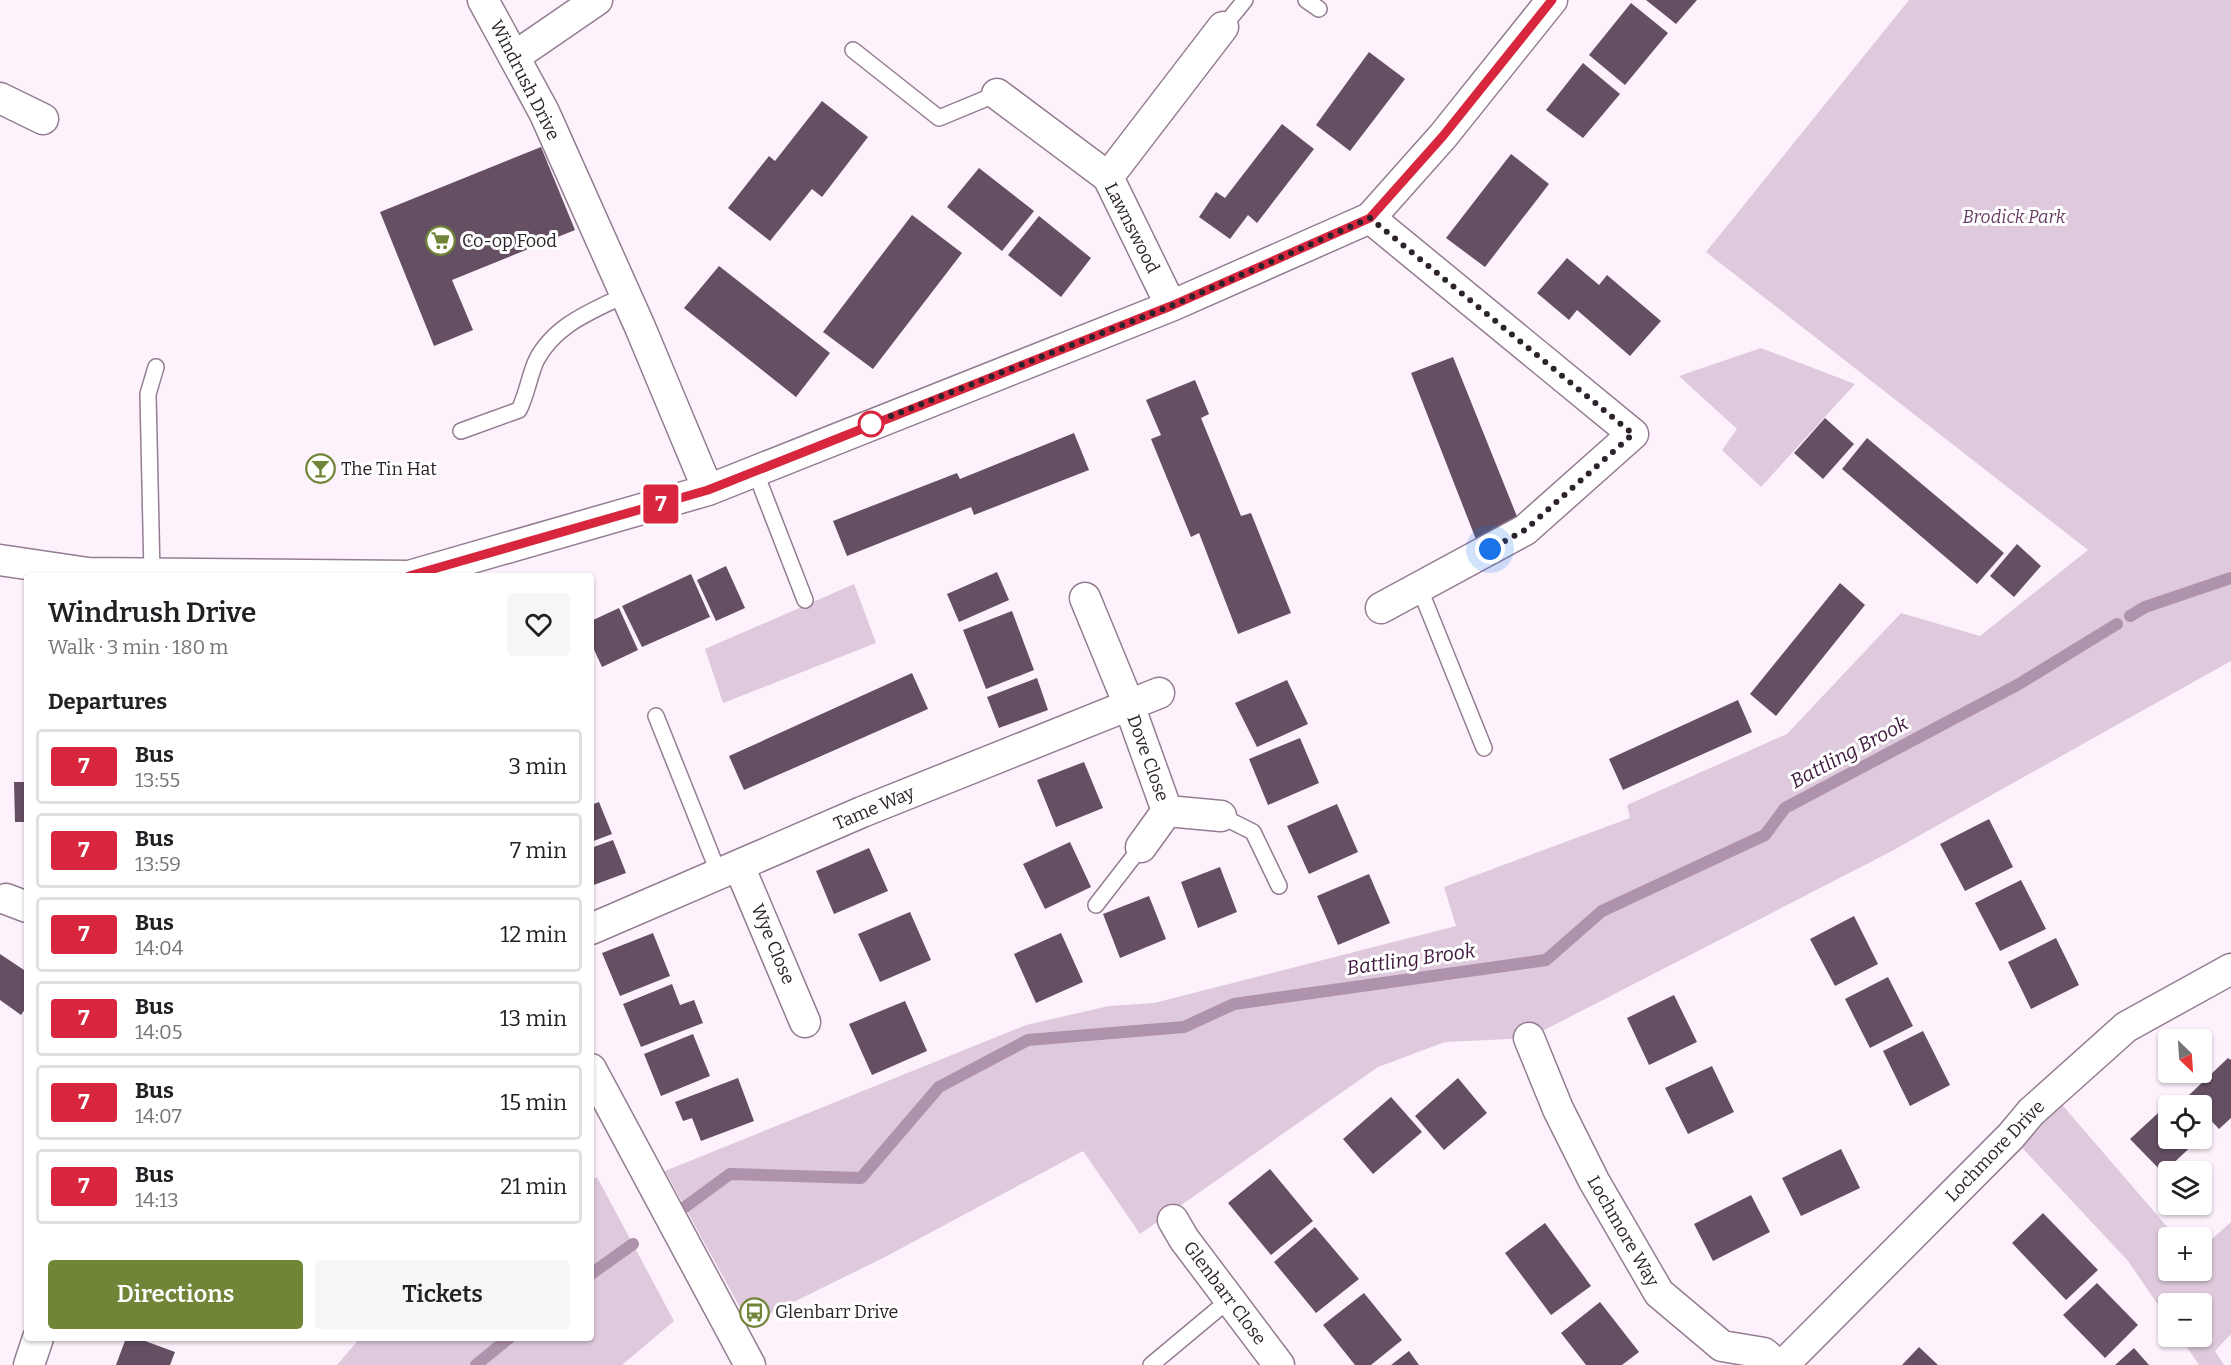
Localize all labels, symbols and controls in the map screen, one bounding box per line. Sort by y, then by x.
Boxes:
street label: Windrush Drive [485,16,565,144]
street label: Lawnswood [1100,179,1164,277]
park label: Brodick Park [1963,206,2066,228]
supermarket icon: Co-op Food [425,225,457,257]
place label: Co-op Food [462,230,557,252]
unlabelled marker [858,411,884,437]
bar icon: The Tin Hat [304,453,336,485]
place label: The Tin Hat [341,458,437,480]
line badge: 7 [642,484,680,524]
text: 7 [655,491,667,517]
your location [1475,534,1505,564]
button: heart [507,593,570,656]
text: Windrush Drive [48,596,256,629]
text: Walk · 3 min · 180 m [48,635,228,659]
text: Departures [48,688,167,715]
water label: Battling Brook [1786,711,1912,793]
street label: Dove Close [1122,712,1174,804]
text: Bus [135,741,174,768]
text: 7 [78,753,90,779]
text: 3 min [509,753,567,780]
text: 13:55 [135,768,180,792]
street label: Tame Way [830,781,918,835]
text: Bus [135,825,174,852]
text: 7 [78,837,90,863]
text: 7 min [510,837,567,864]
text: 13:59 [135,852,181,876]
street label: Wye Close [746,901,800,987]
text: Bus [135,909,174,936]
text: 7 [78,921,90,947]
text: 12 min [500,921,567,948]
text: 14:04 [135,936,184,960]
water label: Battling Brook [1345,938,1477,980]
text: Bus [135,993,174,1020]
text: 7 [78,1005,90,1031]
text: 13 min [500,1005,567,1032]
text: 14:05 [135,1020,183,1044]
north arrow [2158,1029,2212,1083]
map controls [2158,1029,2212,1347]
text: Bus [135,1077,174,1104]
text: 7 [78,1089,90,1115]
text: 15 min [500,1089,567,1116]
button: locate [2158,1095,2212,1149]
street label: Lochmore Drive [1941,1096,2049,1206]
text: 14:07 [135,1104,182,1128]
text: Bus [135,1161,174,1188]
button: layers [2158,1161,2212,1215]
street label: Lochmore Way [1582,1172,1664,1291]
text: 7 [78,1173,90,1199]
text: 21 min [500,1173,567,1200]
text: 14:13 [135,1188,179,1212]
button: + [2158,1227,2212,1281]
street label: Glenbarr Close [1179,1237,1271,1349]
button: Directions [48,1260,303,1329]
button: Tickets [315,1260,570,1329]
button: − [2158,1293,2212,1347]
bus stop icon: Glenbarr Drive [738,1296,770,1328]
place label: Glenbarr Drive [775,1301,898,1323]

